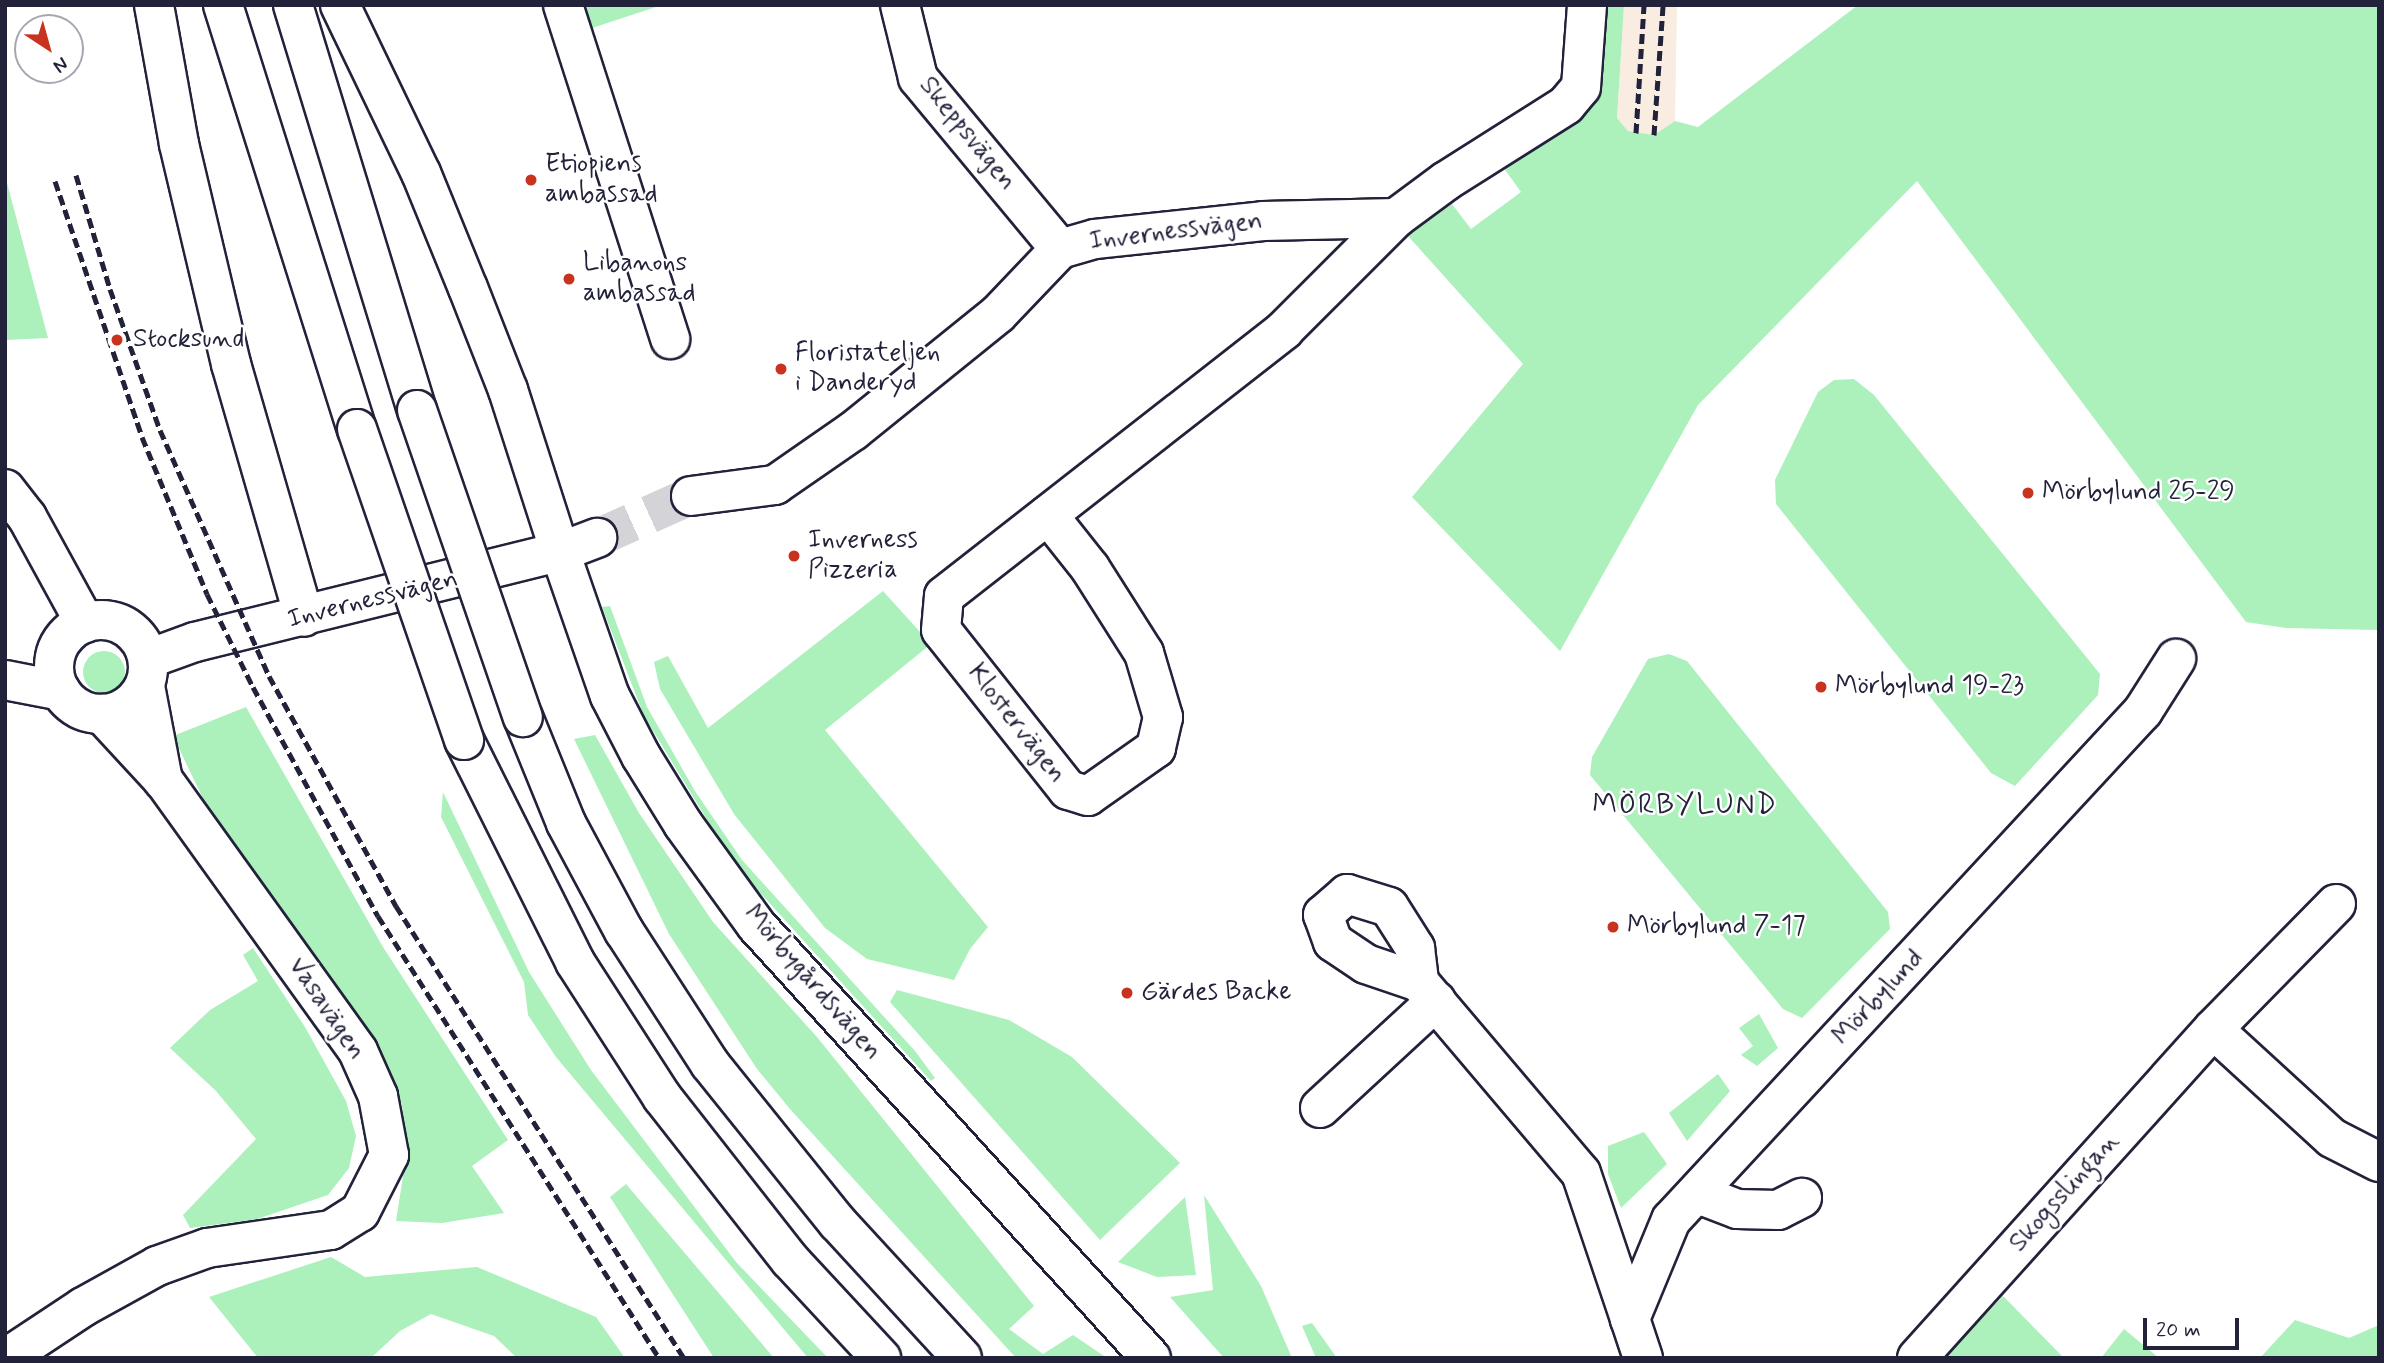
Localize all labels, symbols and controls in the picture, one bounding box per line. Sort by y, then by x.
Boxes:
north arrow [14,14,84,84]
text: N [48,51,73,79]
street label: Skeppsvägen [912,71,1022,197]
place label: Etiopiens ambassad [545,149,657,210]
marker: Etiopiens ambassad [523,172,539,188]
street label: Invernessvägen [1088,206,1264,258]
place label: Libanons ambassad [583,248,695,310]
marker: Libanons ambassad [561,271,577,287]
place label: Stocksund [133,324,244,356]
marker: Stocksund [107,330,127,350]
place label: Floristateljen i Danderyd [795,338,940,400]
marker: Floristateljen i Danderyd [773,361,789,377]
place label: Mörbylund 25-29 [2042,477,2235,509]
marker: Mörbylund 25-29 [2020,485,2036,501]
place label: Inverness Pizzeria [808,525,918,586]
marker: Inverness Pizzeria [786,548,802,564]
street label: Invernessvägen [285,564,461,636]
street label: Klostervägen [960,658,1072,790]
place label: Mörbylund 19-23 [1835,671,2024,703]
marker: Mörbylund 19-23 [1813,679,1829,695]
district label: MÖRBYLUND [1594,789,1776,823]
street label: Mörbygårdsvägen [736,899,888,1067]
place label: Mörbylund 7-17 [1627,911,1806,943]
marker: Mörbylund 7-17 [1605,919,1621,935]
street label: Mörbylund [1827,944,1931,1052]
street label: Vasavägen [281,952,371,1066]
place label: Gärdes Backe [1141,977,1292,1009]
marker: Gärdes Backe [1119,985,1135,1001]
street label: Skogsslingan [2003,1127,2127,1259]
scale bar [2146,1304,2242,1348]
text: 20 m [2156,1316,2201,1344]

